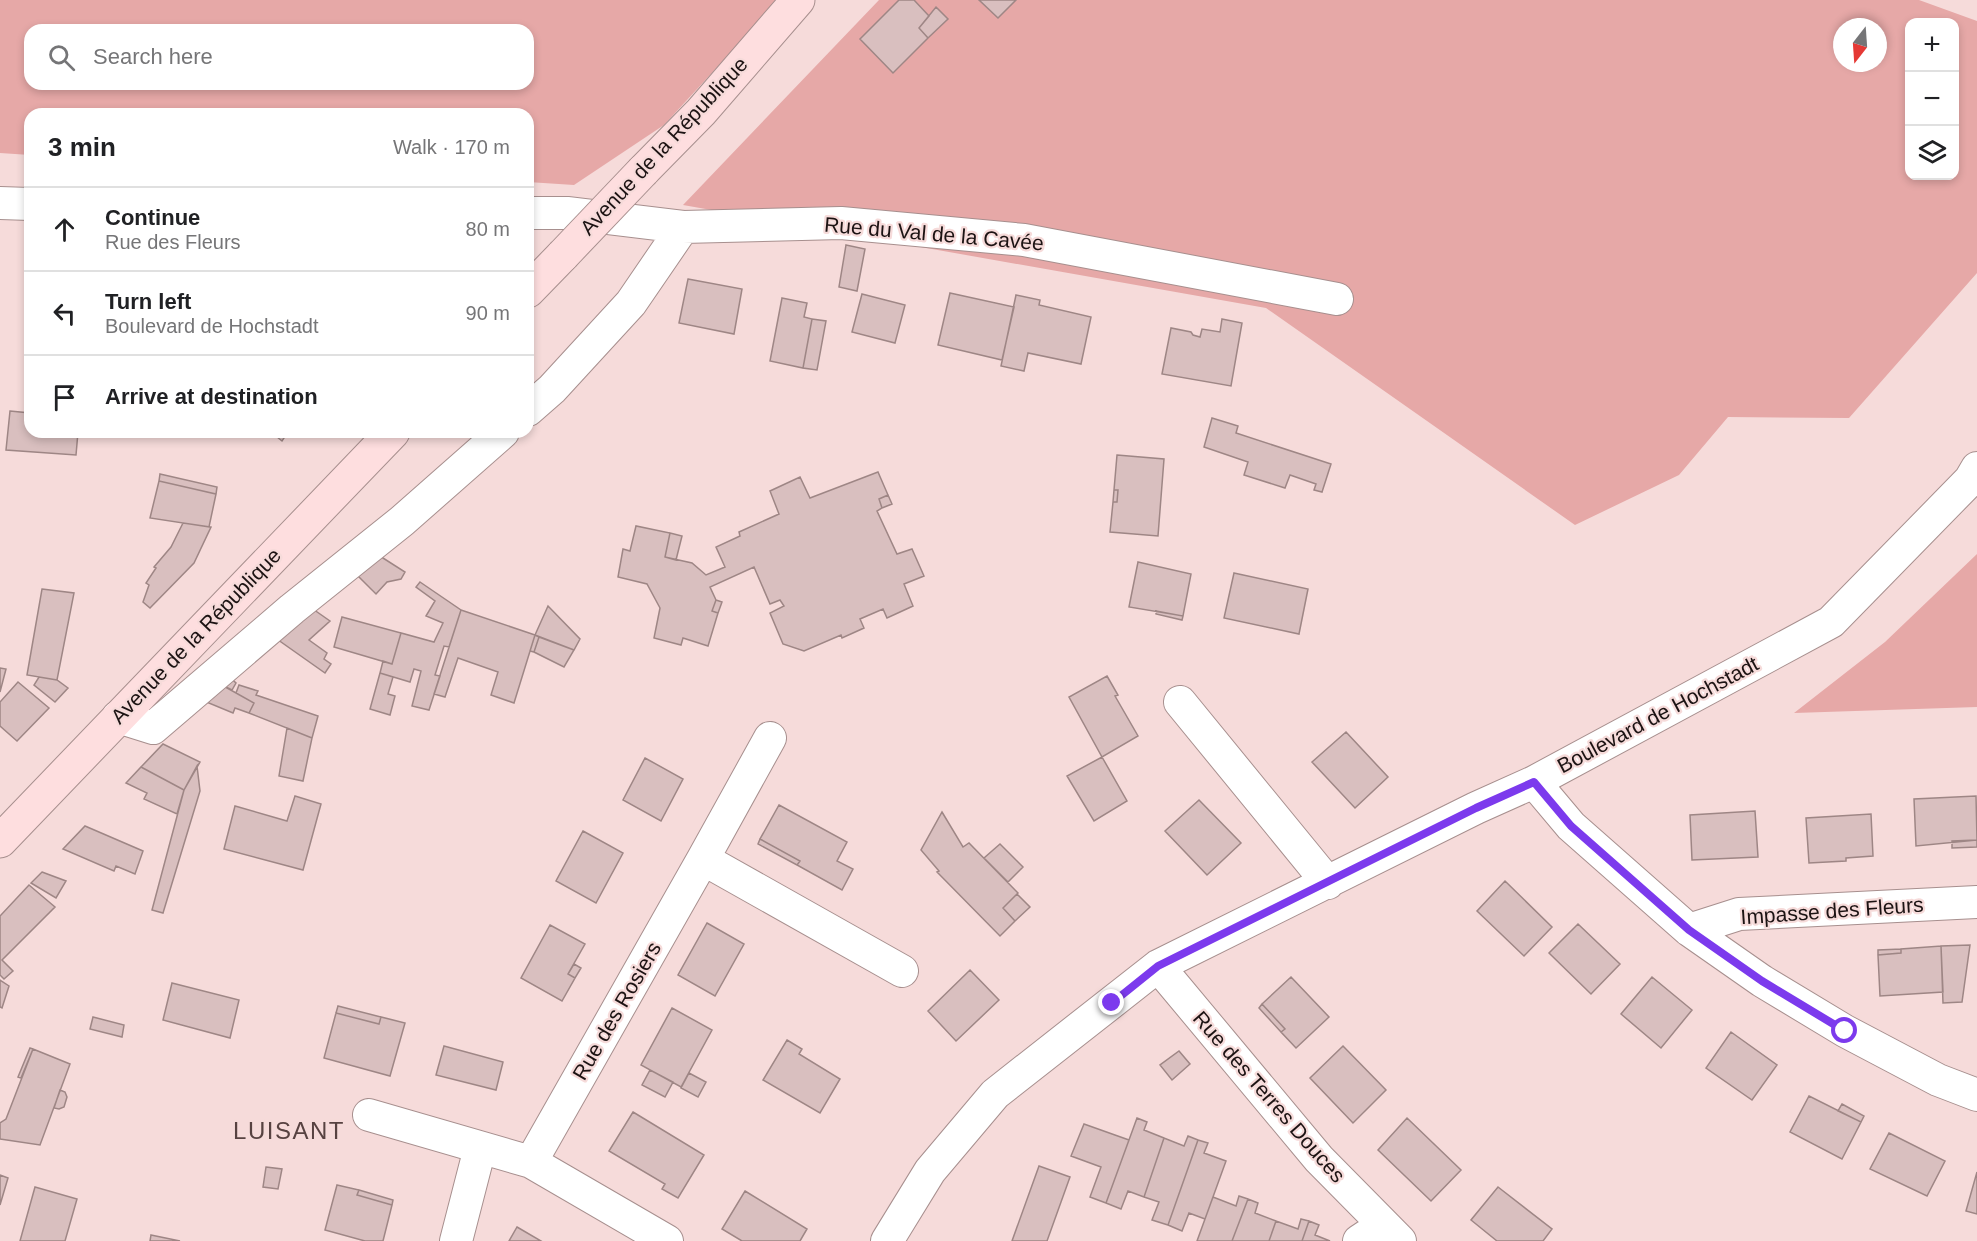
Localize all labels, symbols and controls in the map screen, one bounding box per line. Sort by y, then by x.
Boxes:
north arrow [1833,18,1887,72]
map controls [1905,18,1959,180]
button: + [1905,18,1959,72]
search box [24,24,534,90]
icon: search [45,41,78,74]
text: Search here [93,44,213,69]
street label: Avenue de la République [575,52,752,239]
button: − [1905,72,1959,126]
button: layers [1905,126,1959,180]
text: 3 min [48,132,116,162]
text: Walk · 170 m [393,136,510,158]
text: Continue [105,205,200,230]
street label: Rue du Val de la Cavée [823,212,1045,255]
icon: ahead [48,213,81,246]
text: 80 m [466,218,510,240]
text: Rue des Fleurs [105,231,241,253]
text: Turn left [105,289,191,314]
icon: left [48,297,81,330]
text: 90 m [466,302,510,324]
text: Boulevard de Hochstadt [105,315,318,337]
icon: arrive [48,381,81,414]
text: Arrive at destination [105,384,318,409]
street label: Avenue de la République [106,543,285,728]
street label: Boulevard de Hochstadt [1553,652,1762,777]
street label: Impasse des Fleurs [1740,893,1924,928]
street label: Rue des Rosiers [568,938,665,1084]
route end [1098,989,1124,1015]
street label: Rue des Terres Douces [1189,1006,1350,1187]
route start [1831,1017,1857,1043]
district label: LUISANT [233,1117,345,1144]

